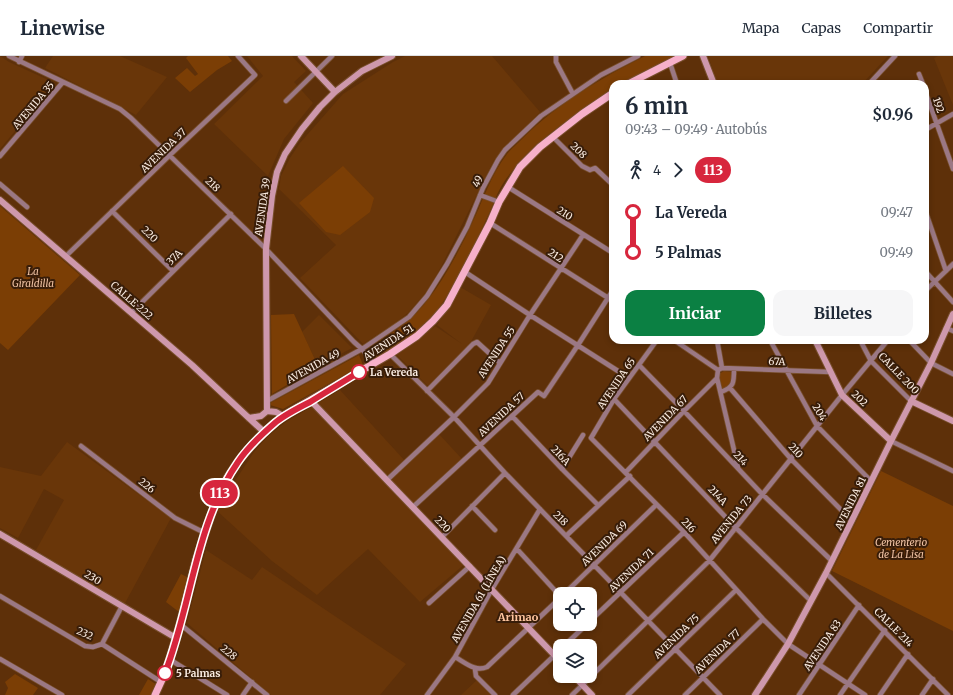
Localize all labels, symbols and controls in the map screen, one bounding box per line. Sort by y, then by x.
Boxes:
text: Linewise [20,16,105,40]
text: Mapa [742,19,779,37]
text: Capas [801,19,841,37]
text: Compartir [863,19,933,37]
street label: AVENIDA 35 [9,79,57,133]
text: 6 min [625,92,688,120]
street label: 192 [930,96,947,115]
text: $0.96 [872,105,913,124]
text: 09:43 – 09:49 · Autobús [625,121,767,138]
street label: AVENIDA 37 [137,125,189,176]
street label: 208 [568,139,590,161]
icon: walk [625,159,647,181]
icon: forward [667,159,689,181]
text: 113 [703,161,723,179]
text: 4 [653,162,661,179]
street label: 49 [469,173,486,189]
street label: 218 [202,174,223,195]
street label: AVENIDA 39 [252,177,273,238]
text: La Vereda [655,203,727,222]
street label: 210 [554,204,575,223]
text: 09:47 [880,204,913,221]
street label: 220 [139,223,161,245]
text: 5 Palmas [655,243,722,262]
text: 09:49 [879,244,913,261]
street label: 37A [164,246,186,268]
street label: 212 [545,246,566,265]
park label: La Giraldilla [12,265,54,290]
street label: CALLE 222 [108,278,156,322]
button: Iniciar [625,290,765,336]
button: Billetes [773,290,913,336]
street label: AVENIDA 51 [360,321,416,364]
street label: AVENIDA 55 [474,324,518,381]
street label: AVENIDA 49 [283,346,342,387]
street label: CALLE 200 [875,350,922,397]
street label: AVENIDA 65 [594,355,638,412]
street label: 67A [768,355,787,368]
marker: La Vereda [351,364,367,380]
place label: La Vereda [370,366,418,379]
street label: 202 [849,387,871,409]
street label: AVENIDA 57 [475,389,527,440]
street label: AVENIDA 67 [640,393,691,445]
street label: 204 [809,401,830,423]
street label: 210 [785,440,806,461]
street label: 216A [548,443,574,469]
street label: 214 [731,448,751,469]
street label: AVENIDA 81 [832,474,869,533]
street label: 226 [136,475,158,496]
line badge: 113 [197,480,243,506]
street label: 214A [705,483,731,509]
text: 113 [210,484,230,502]
street label: AVENIDA 73 [707,492,755,547]
street label: 218 [550,508,571,529]
street label: 220 [432,513,454,535]
street label: 216 [678,515,699,536]
street label: AVENIDA 69 [578,518,630,569]
park label: Cementerio de La Lisa [875,536,927,561]
street label: AVENIDA 71 [605,545,657,596]
street label: AVENIDA 61 (LÍNEA) [447,553,509,646]
street label: 230 [82,567,104,588]
map controls [553,587,597,683]
button: locate [553,587,597,631]
street label: CALLE 214 [871,605,916,650]
district label: Arimao [497,610,539,624]
street label: AVENIDA 75 [650,611,702,662]
street label: AVENIDA 83 [800,617,844,674]
street label: 232 [74,624,95,643]
street label: AVENIDA 77 [691,626,743,677]
button: layers [553,639,597,683]
street label: 228 [218,642,240,663]
marker: 5 Palmas [157,665,173,681]
place label: 5 Palmas [176,667,220,680]

